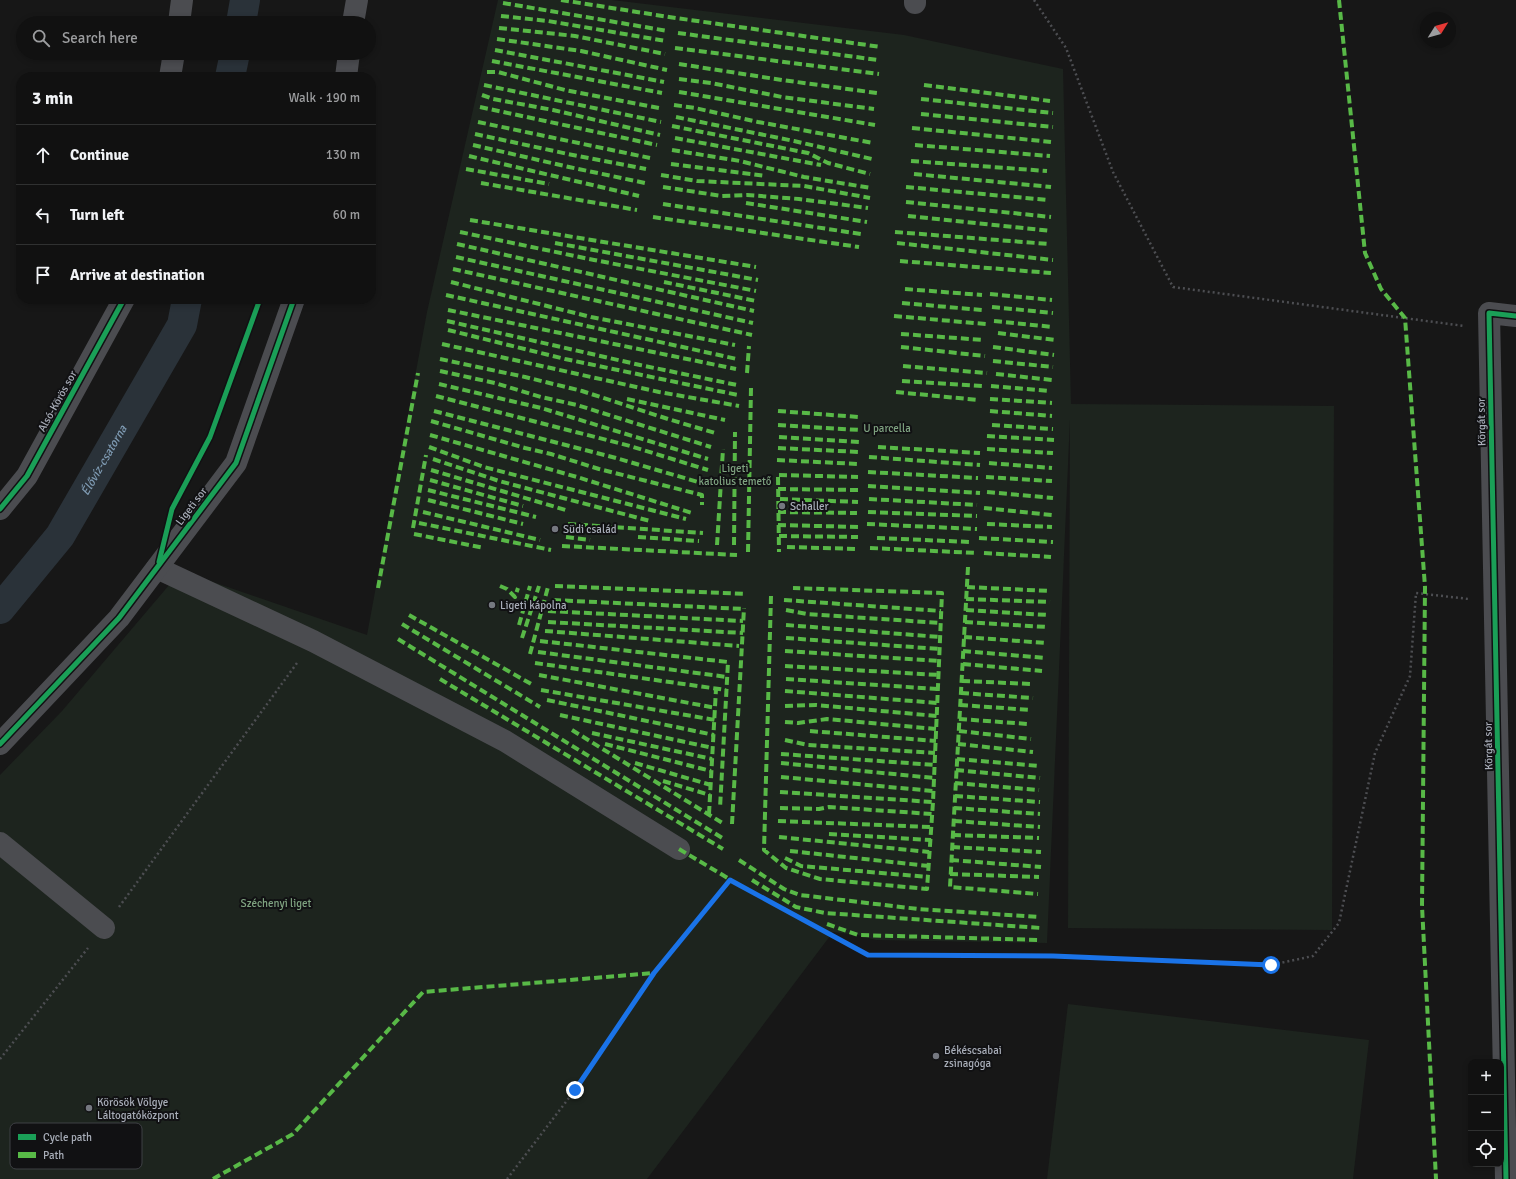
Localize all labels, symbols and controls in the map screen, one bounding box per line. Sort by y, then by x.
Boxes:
north arrow [1420,12,1456,48]
search box [16,16,376,60]
icon: search [30,27,52,49]
text: Search here [62,29,138,47]
text: 3 min [32,88,73,109]
text: Walk · 190 m [289,90,360,106]
icon: ahead [32,144,54,166]
text: Continue [70,146,129,164]
text: 130 m [326,147,360,163]
icon: left [32,204,54,226]
text: Turn left [70,206,124,224]
text: 60 m [333,207,360,223]
icon: arrive [32,264,54,286]
text: Arrive at destination [70,266,205,284]
street label: Alsó-Körös sor [35,368,80,434]
street label: Körgát sor [1475,398,1488,446]
water label: Élővíz-csatorna [78,422,131,498]
park label: U parcella [863,422,911,435]
park label: Ligeti katolius temető [699,462,772,488]
street label: Ligeti sor [173,485,210,528]
place label: Schaller [790,500,829,513]
marker: Schaller [777,501,787,511]
place label: Südi család [563,523,617,536]
marker: Südi család [550,524,560,534]
place label: Ligeti kápolna [500,599,567,612]
marker: Ligeti kápolna [487,600,497,610]
street label: Körgát sor [1482,722,1495,770]
park label: Széchenyi liget [241,897,312,910]
route start [1262,956,1280,974]
place label: Békéscsabai zsinagóga [944,1044,1002,1070]
marker: Békéscsabai zsinagóga [931,1051,941,1061]
map controls [1468,1059,1504,1167]
button: + [1468,1059,1504,1095]
route end [566,1081,584,1099]
button: − [1468,1095,1504,1131]
place label: Körösök Völgye Láltogatóközpont [97,1096,179,1122]
marker: Körösök Völgye Láltogatóközpont [84,1103,94,1113]
legend [10,1123,142,1169]
text: Cycle path [43,1131,92,1144]
button: locate [1468,1131,1504,1167]
text: Path [43,1149,64,1162]

